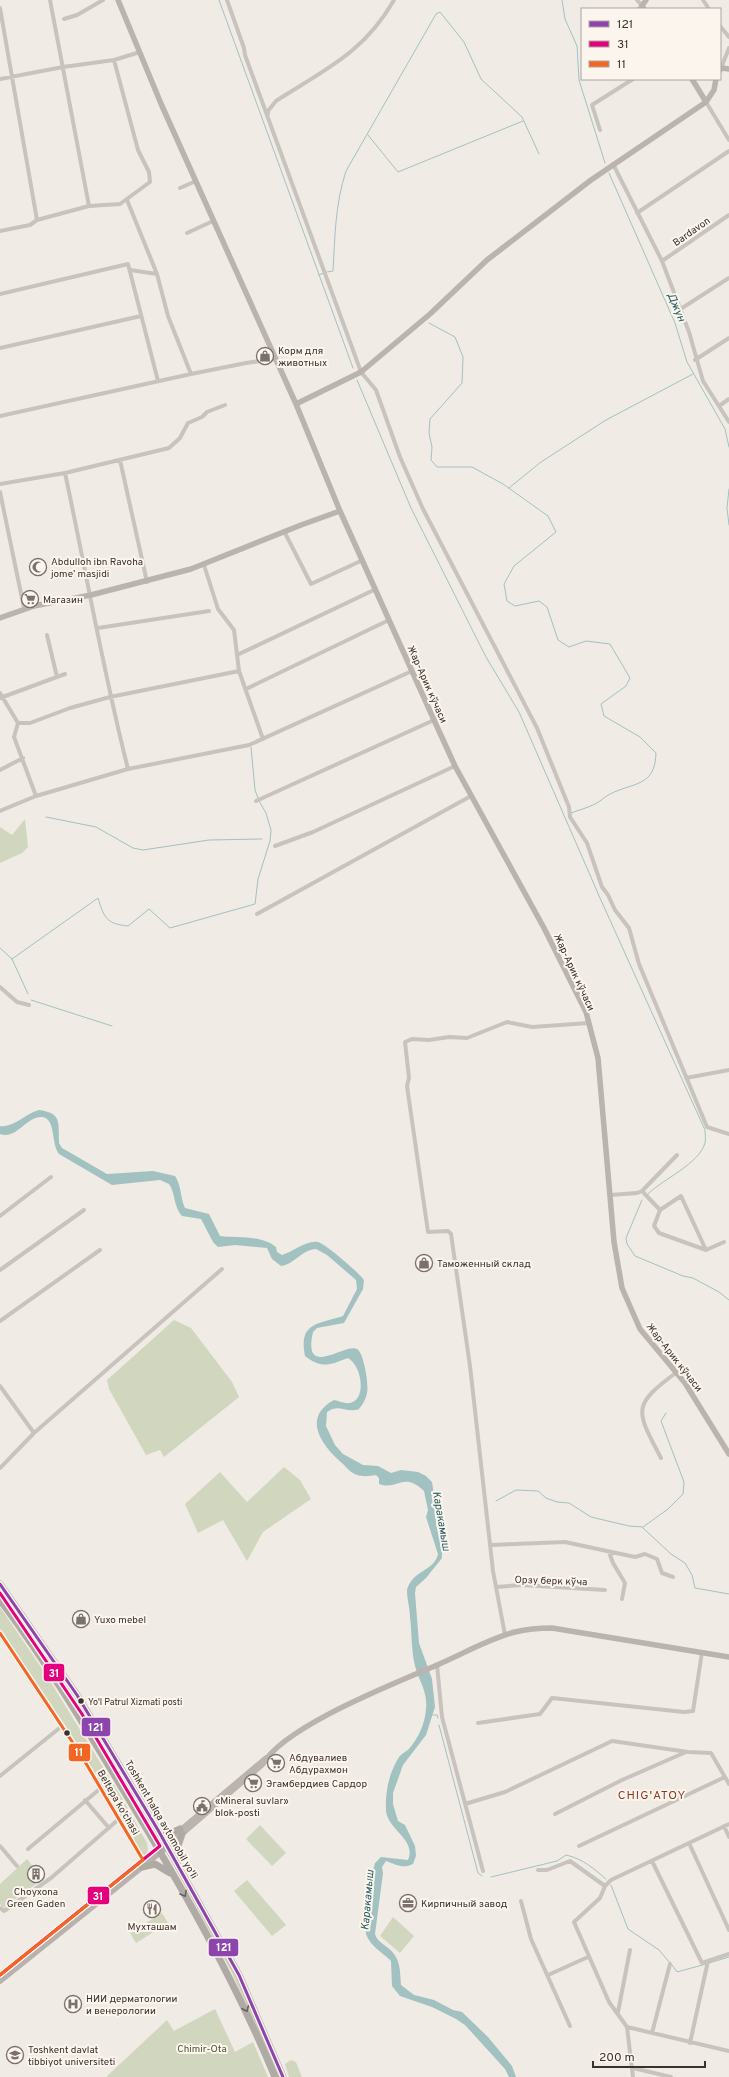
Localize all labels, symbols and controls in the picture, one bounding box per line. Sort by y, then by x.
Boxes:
legend [581,8,721,80]
text: 121 [617,17,633,33]
text: 31 [617,37,629,53]
text: 11 [617,57,626,73]
street label: Bardavon [671,215,713,250]
water label: Джун [664,291,689,325]
place label: Корм для животных [278,345,327,370]
shop icon: Корм для животных [255,346,275,366]
place label: Abdulloh ibn Ravoha jome’ masjidi [50,556,143,581]
mosque icon: Abdulloh ibn Ravoha jome’ masjidi [28,557,48,577]
supermarket icon: Магазин [20,589,40,609]
place label: Магазин [43,594,83,607]
street label: Жар-Арик кўчаси [404,644,450,726]
street label: Жар-Арик кўчаси [550,932,597,1013]
shop icon: Таможенный склад [414,1253,434,1273]
place label: Таможенный склад [437,1258,531,1271]
street label: Жар-Арик кўчаси [643,1321,705,1395]
water label: Каракамыш [429,1490,453,1552]
street label: Орзу берк кўча [514,1574,588,1589]
shop icon: Yuxo mebel [71,1609,91,1629]
place label: Yuxo mebel [94,1614,146,1627]
line badge: 31 [43,1663,65,1682]
text: 31 [49,1667,59,1681]
marker: Yo'l Patrul Xizmati posti [76,1696,86,1706]
place label: Yo'l Patrul Xizmati posti [88,1697,182,1708]
line badge: 121 [81,1717,111,1737]
text: 121 [88,1721,104,1735]
unlabelled marker [62,1728,72,1738]
line badge: 11 [68,1743,91,1762]
text: 11 [75,1746,83,1760]
place label: Абдувалиев Абдурахмон [289,1752,348,1777]
supermarket icon: Абдувалиев Абдурахмон [266,1753,286,1773]
street label: Toshkent halqa avtomobil yo'li [121,1758,200,1881]
street label: Beltepa ko'chasi [94,1768,142,1838]
supermarket icon: Эгамбердиев Сардор [243,1773,263,1793]
place label: Эгамбердиев Сардор [266,1778,367,1791]
district label: CHIG'ATOY [618,1788,686,1804]
place label: «Mineral suvlar» blok-posti [215,1795,289,1820]
public building icon: «Mineral suvlar» blok-posti [192,1796,212,1816]
building icon: Choyxona Green Gaden [26,1864,46,1884]
water label: Каракамыш [358,1869,378,1931]
place label: Choyxona Green Gaden [7,1886,65,1911]
line badge: 31 [87,1886,110,1905]
text: 31 [93,1890,103,1904]
one-way arrow [179,1890,186,1898]
office icon: Кирпичный завод [398,1893,418,1913]
place label: Кирпичный завод [421,1898,508,1911]
restaurant icon: Мухташам [142,1899,162,1919]
place label: Мухташам [128,1921,176,1934]
line badge: 121 [208,1938,239,1957]
text: 121 [216,1941,232,1955]
place label: НИИ дерматологии и венерологии [86,1993,177,2018]
hospital icon: НИИ дерматологии и венерологии [63,1994,83,2014]
one-way arrow [241,2004,249,2012]
park label: Chimir-Ota [177,2043,227,2056]
scale bar [593,2043,705,2069]
place label: Toshkent davlat tibbiyot universiteti [28,2044,115,2069]
school or university icon: Toshkent davlat tibbiyot universiteti [5,2045,25,2065]
text: 200 m [599,2050,635,2066]

